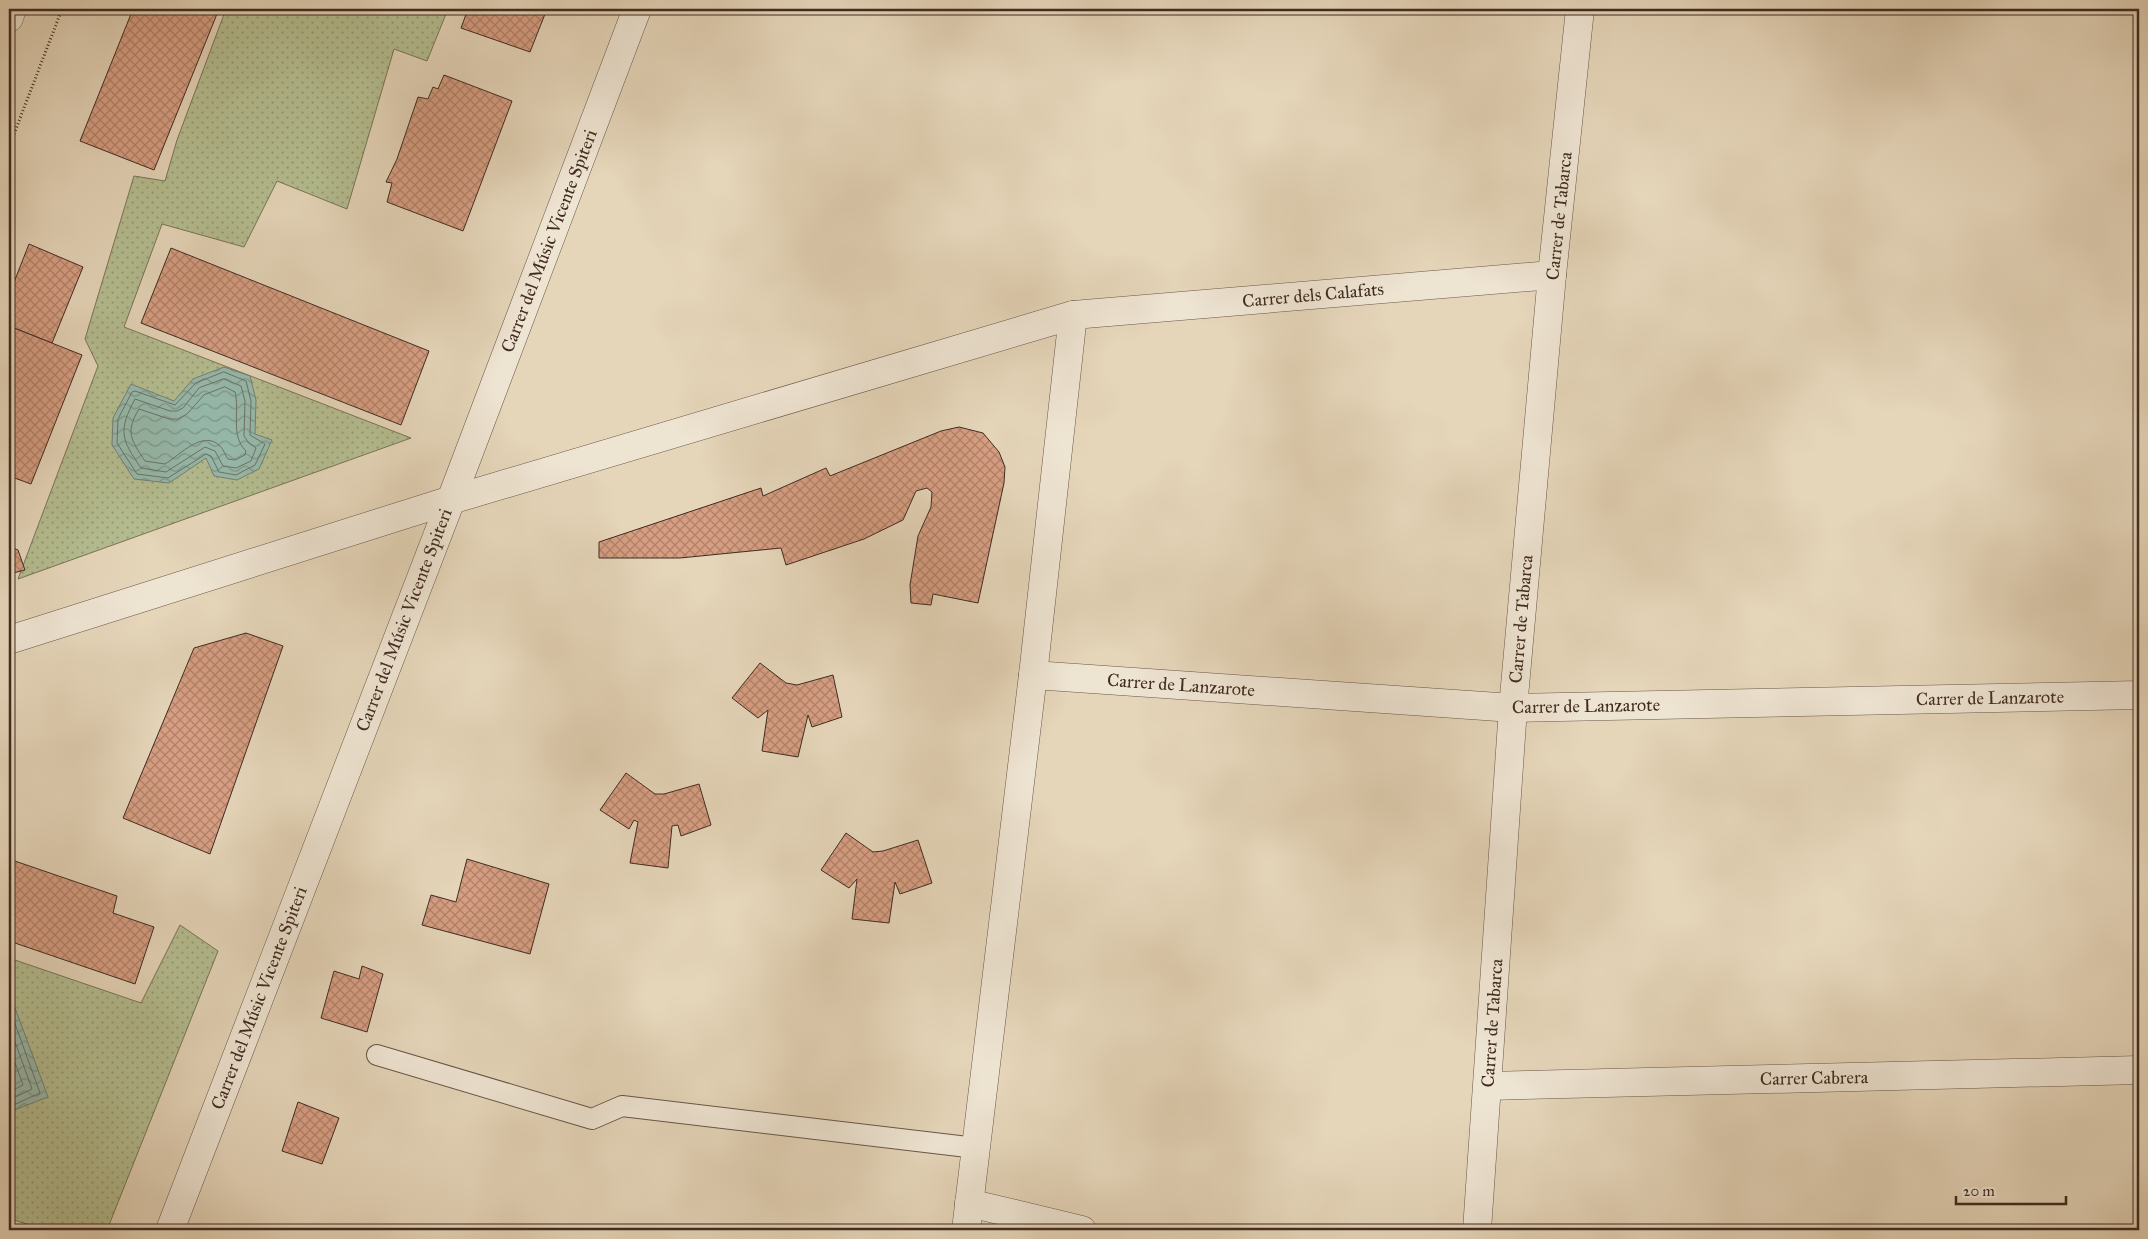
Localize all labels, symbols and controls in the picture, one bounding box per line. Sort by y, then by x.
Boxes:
street label: Carrer del Músic Vicente Spiteri [496,126,602,356]
street label: Carrer de Tabarca [1541,150,1577,281]
street label: Carrer dels Calafats [1241,278,1385,312]
street label: Carrer del Músic Vicente Spiteri [351,505,457,735]
street label: Carrer de Tabarca [1504,553,1538,684]
street label: Carrer de Lanzarote [1106,669,1256,701]
street label: Carrer de Lanzarote [1916,686,2064,710]
street label: Carrer de Lanzarote [1512,694,1660,718]
street label: Carrer del Músic Vicente Spiteri [206,883,312,1113]
street label: Carrer de Tabarca [1477,958,1507,1088]
street label: Carrer Cabrera [1760,1066,1869,1090]
scale bar [1956,1174,2066,1206]
text: 20 m [1963,1182,1995,1200]

